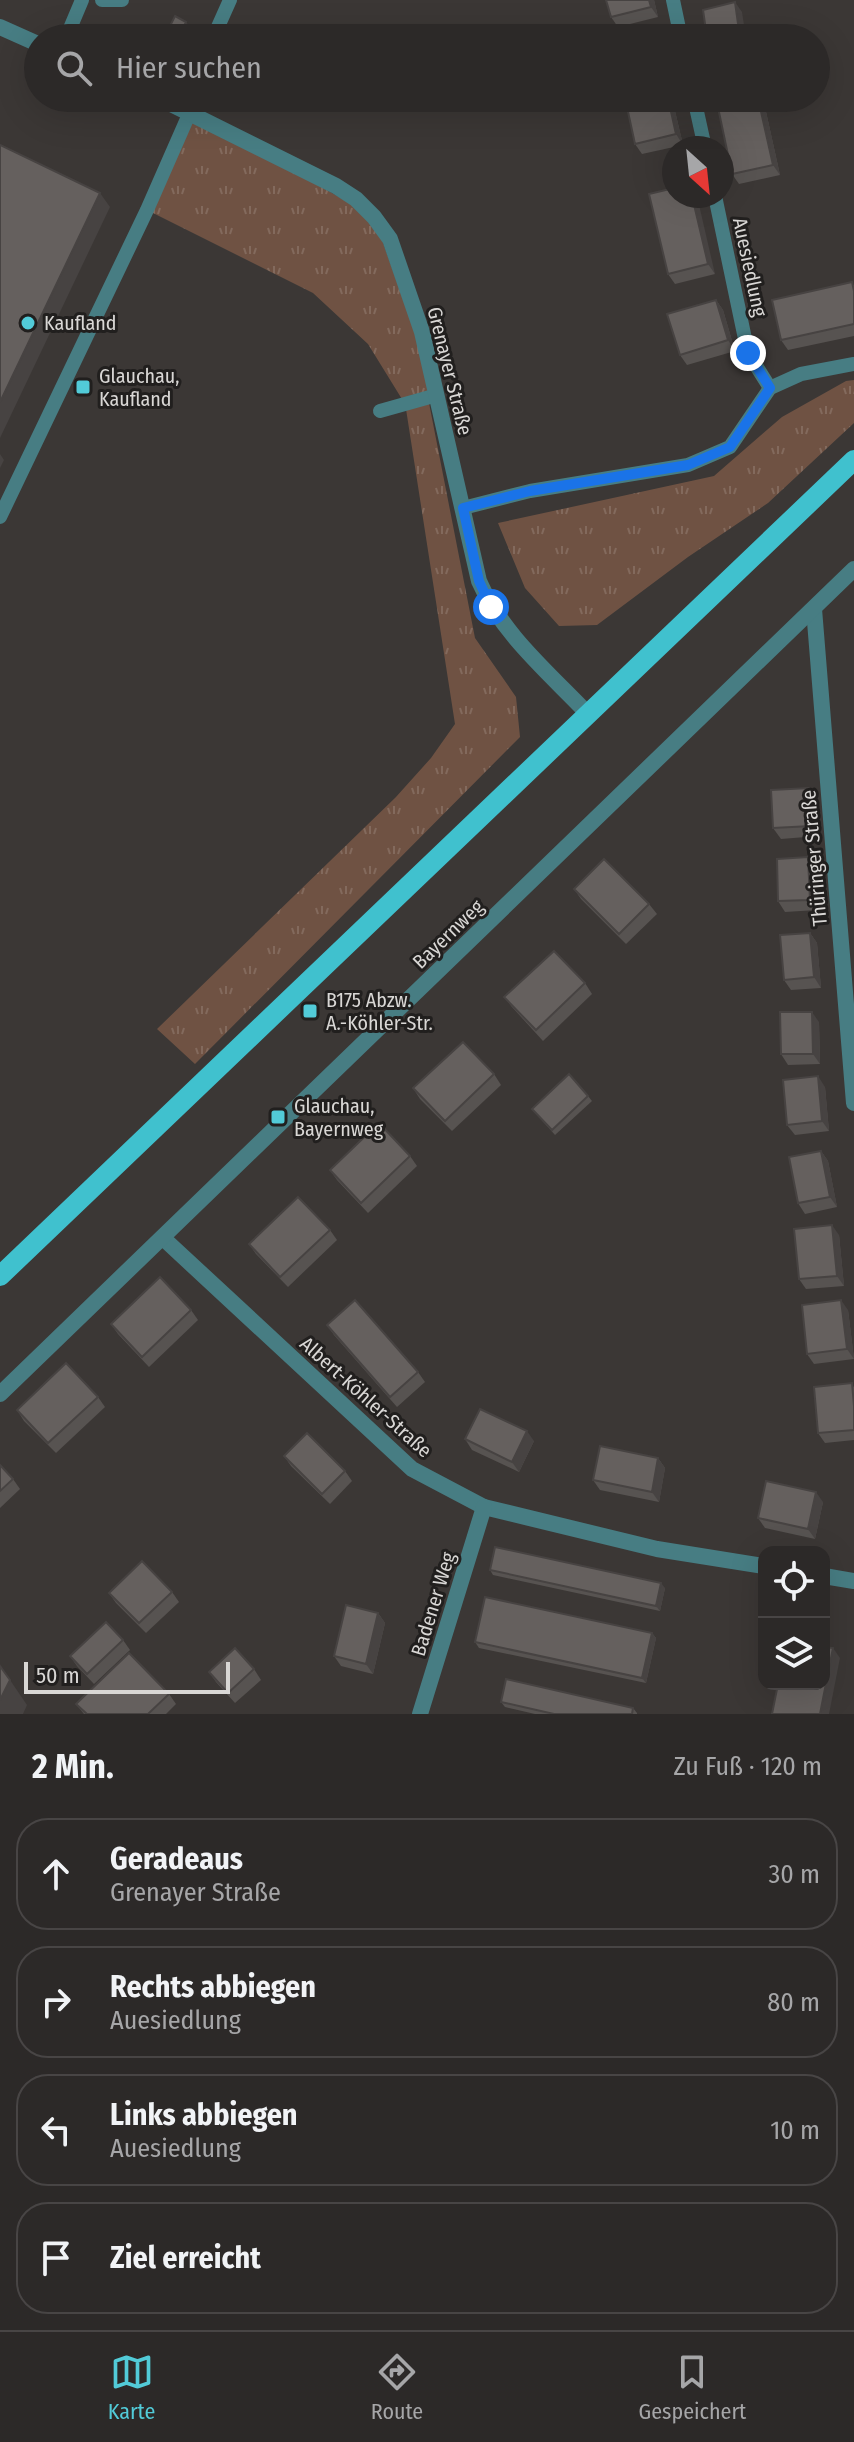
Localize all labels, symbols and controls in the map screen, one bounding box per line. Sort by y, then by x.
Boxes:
search box [24,24,830,112]
icon: search [52,46,96,90]
text: Hier suchen [116,50,262,86]
north arrow [662,136,734,208]
street label: Auesiedlung [728,215,772,319]
street label: Grenayer Straße [422,304,478,438]
place label: Kaufland [44,311,117,335]
marker: Kaufland [19,314,37,332]
route end [730,335,766,371]
place label: Glauchau, Kaufland [99,364,179,411]
marker: Glauchau, Kaufland [74,378,92,396]
route start [473,589,509,625]
street label: Thüringer Straße [796,789,832,927]
street label: Bayernweg [408,894,489,974]
place label: B175 Abzw. A.-Köhler-Str. [326,988,433,1035]
marker: B175 Abzw. A.-Köhler-Str. [301,1002,319,1020]
place label: Glauchau, Bayernweg [294,1094,384,1141]
marker: Glauchau, Bayernweg [269,1108,287,1126]
street label: Albert-Köhler-Straße [295,1332,437,1462]
map controls [758,1546,830,1690]
button: locate [758,1546,830,1618]
street label: Badener Weg [406,1549,460,1659]
button: layers [758,1618,830,1690]
scale bar [24,1658,230,1694]
text: 50 m [36,1662,80,1689]
text: 2 Min. [32,1746,114,1787]
text: Zu Fuß · 120 m [674,1751,822,1782]
text: Geradeaus [110,1841,243,1877]
icon: ahead [34,1852,78,1896]
text: 30 m [769,1859,820,1890]
text: Grenayer Straße [110,1877,281,1908]
text: Rechts abbiegen [110,1969,316,2005]
icon: right [34,1980,78,2024]
text: 80 m [767,1987,820,2018]
text: Auesiedlung [110,2005,241,2036]
text: Links abbiegen [110,2097,298,2133]
icon: left [34,2108,78,2152]
text: 10 m [770,2115,820,2146]
text: Auesiedlung [110,2133,241,2164]
icon: arrive [34,2236,78,2280]
text: Ziel erreicht [110,2240,261,2276]
tab: Karte [108,2350,155,2425]
tab: Route [371,2350,423,2425]
tab: Gespeichert [639,2350,746,2425]

